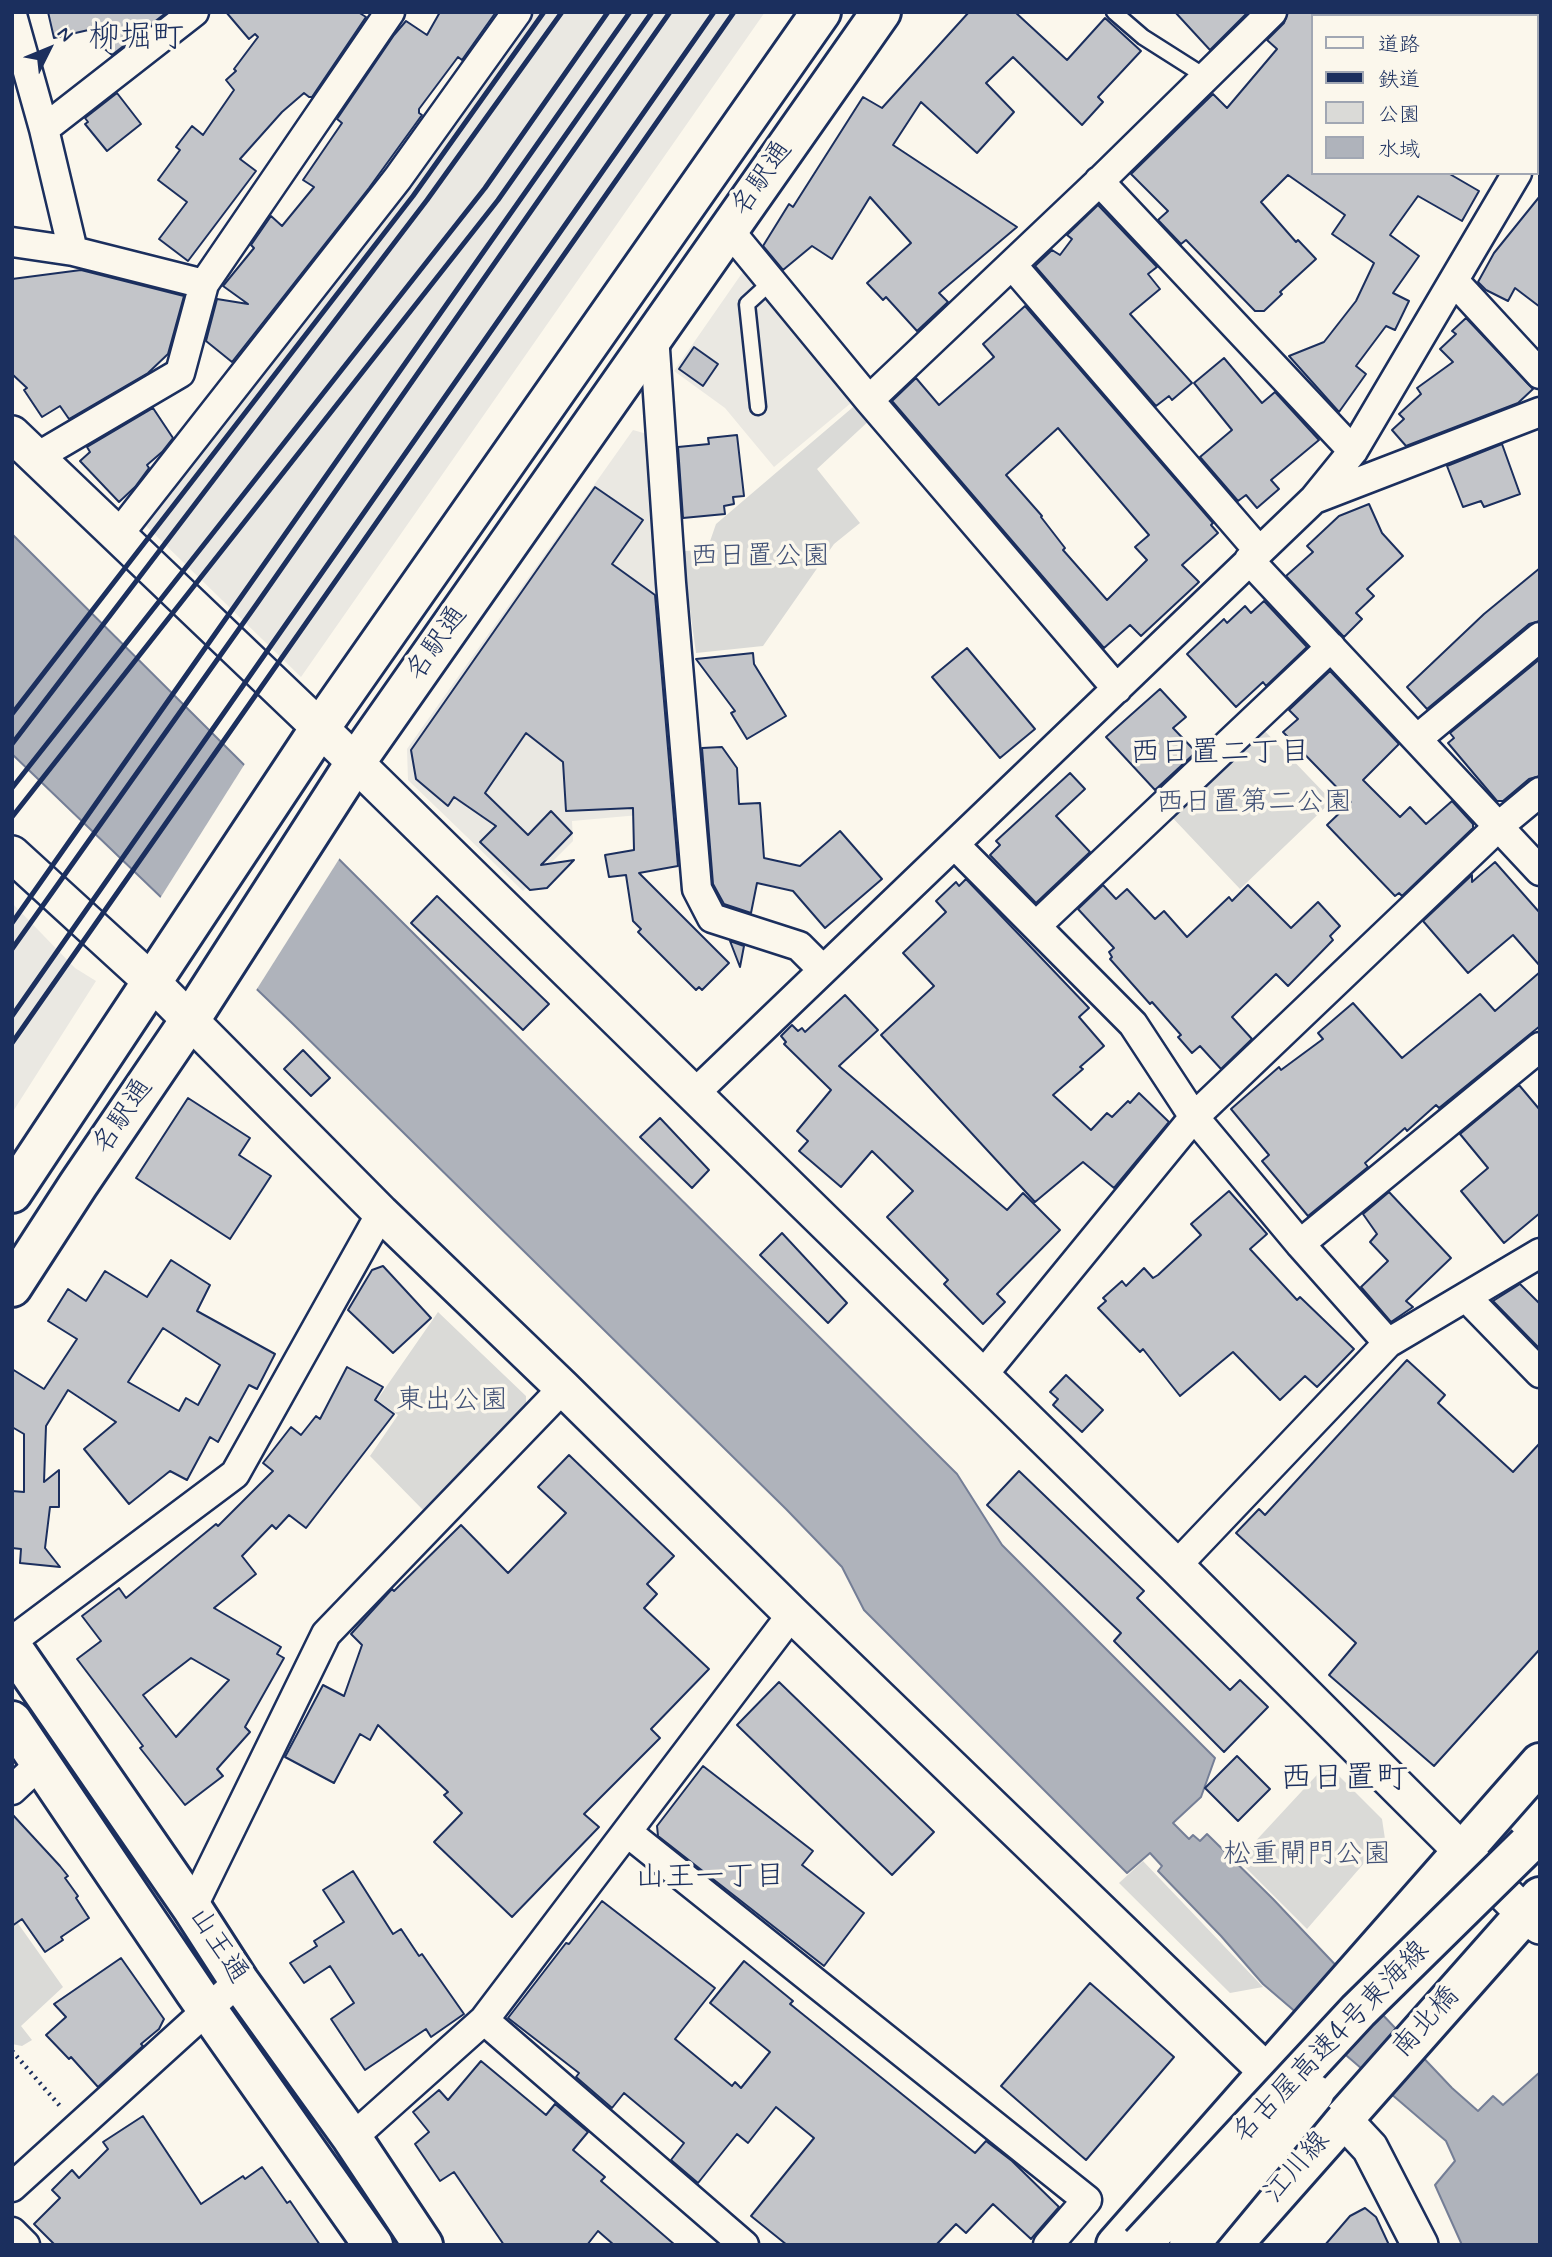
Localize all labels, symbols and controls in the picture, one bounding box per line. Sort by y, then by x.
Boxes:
north arrow [14,14,84,84]
legend [1310,14,1538,175]
district label: 柳堀町 [88,20,184,58]
text: N [51,21,78,47]
text: 道路 [1378,31,1420,59]
text: 鉄道 [1378,66,1420,94]
text: 公園 [1378,101,1420,129]
street label: 名駅通 [725,135,801,223]
text: 水域 [1378,136,1420,164]
park label: 西日置公園 [690,541,830,575]
street label: 名駅通 [400,600,476,688]
district label: 西日置二丁目 [1130,737,1310,773]
park label: 西日置第二公園 [1156,787,1352,821]
street label: 名駅通 [87,1073,161,1161]
park label: 東出公園 [396,1385,508,1419]
district label: 西日置町 [1280,1761,1408,1799]
park label: 松重閘門公園 [1223,1839,1391,1873]
district label: 山王一丁目 [635,1861,785,1897]
street label: 山王通 [180,1902,254,1990]
street label: 名古屋高速4号東海線 [1227,1935,1437,2151]
street label: 南北橋 [1386,1981,1468,2065]
street label: 江川線 [1258,2125,1338,2211]

